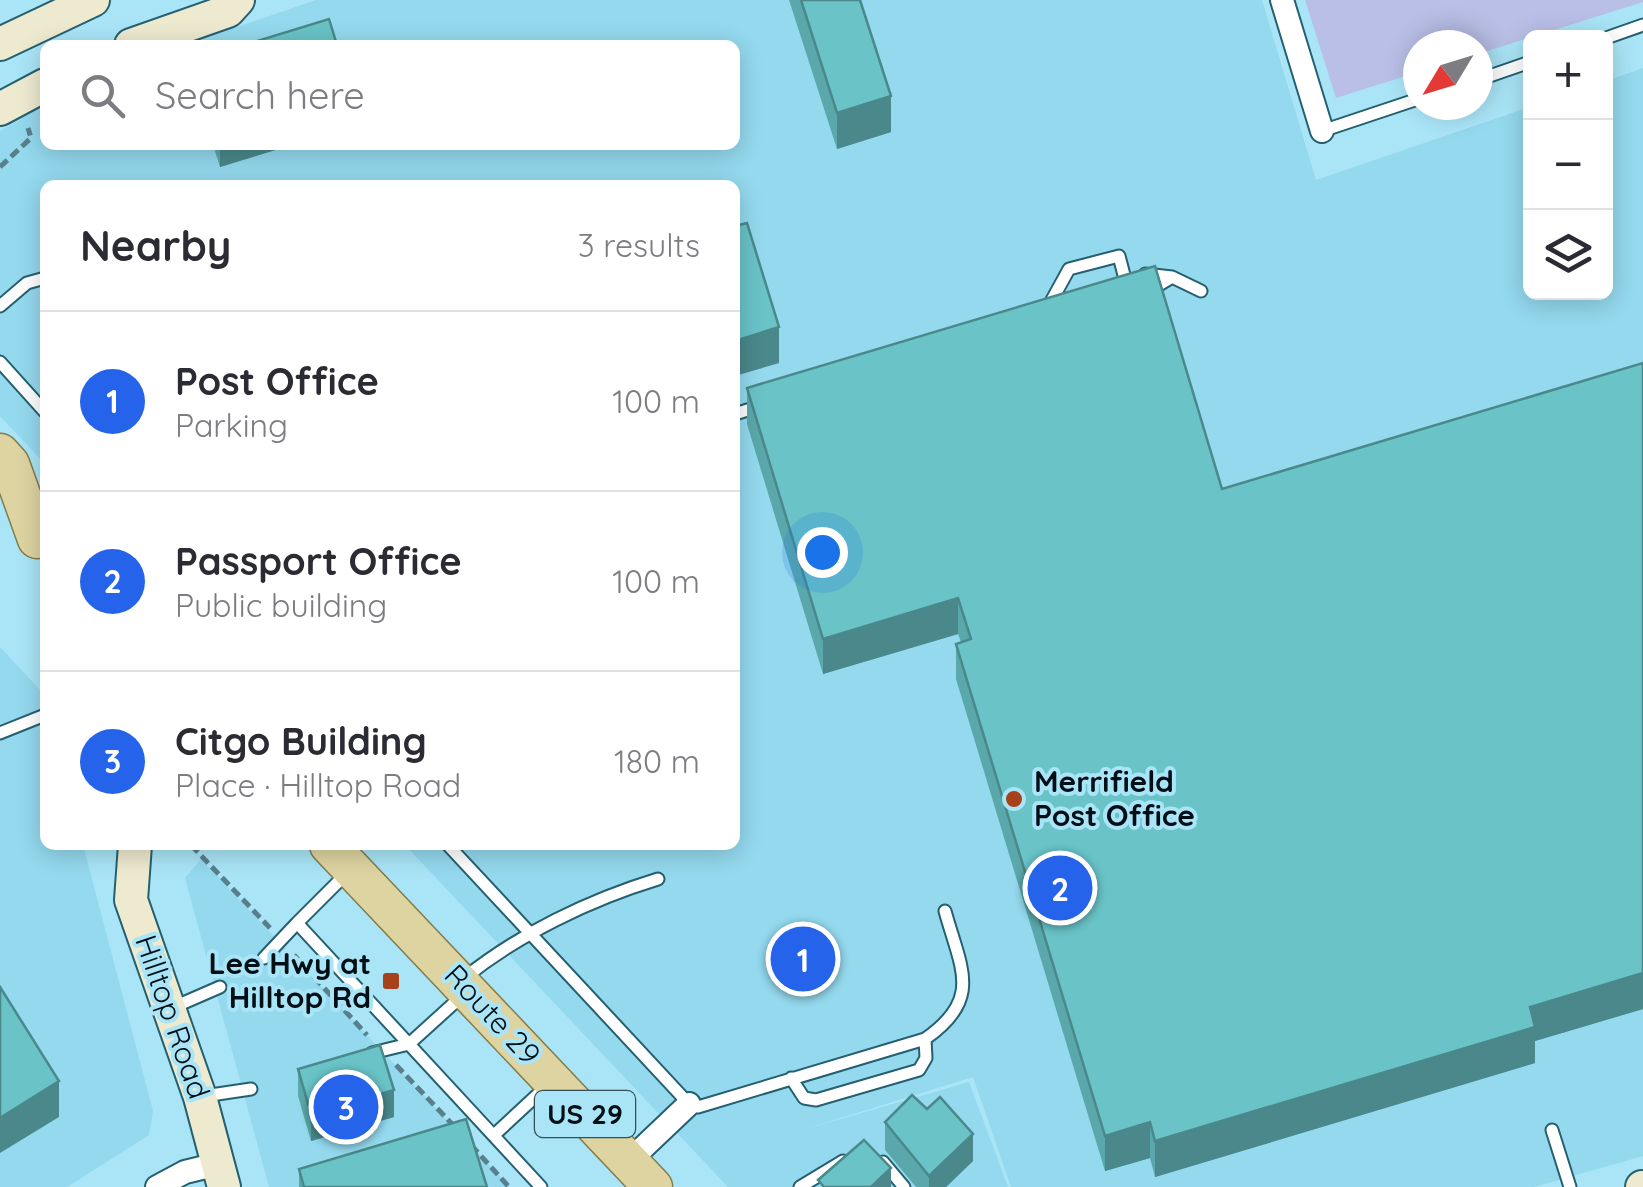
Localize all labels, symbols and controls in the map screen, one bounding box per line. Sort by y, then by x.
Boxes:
north arrow [1403,30,1493,120]
map controls [1523,30,1613,300]
button: + [1523,30,1613,120]
search box [40,40,740,150]
icon: search [75,68,130,123]
text: Search here [155,71,365,119]
button: − [1523,120,1613,210]
button: layers [1523,210,1613,300]
text: Nearby [80,219,231,272]
text: 3 results [578,225,700,265]
text: Post Office [175,357,379,405]
text: 1 [106,381,119,421]
text: 100 m [612,381,700,421]
text: Parking [175,405,288,445]
your location [797,527,848,578]
text: Passport Office [175,537,462,585]
text: 2 [103,561,122,601]
text: 100 m [612,561,700,601]
text: Public building [175,585,387,625]
text: Citgo Building [175,717,427,765]
text: 3 [104,741,121,781]
text: 180 m [614,741,700,781]
place label: Merrifield Post Office [1034,762,1195,834]
text: Place · Hilltop Road [175,765,461,805]
marker: Merrifield Post Office [1003,788,1025,810]
pin: 2 [1028,850,1092,926]
pin: 1 [770,922,836,996]
street label: Hilltop Road [127,930,219,1104]
place label: Lee Hwy at Hilltop Rd [209,944,371,1016]
street label: Route 29 [437,956,549,1072]
marker: Lee Hwy at Hilltop Rd [380,970,402,992]
pin: 3 [314,1070,378,1144]
road number: US 29 [535,1091,635,1137]

